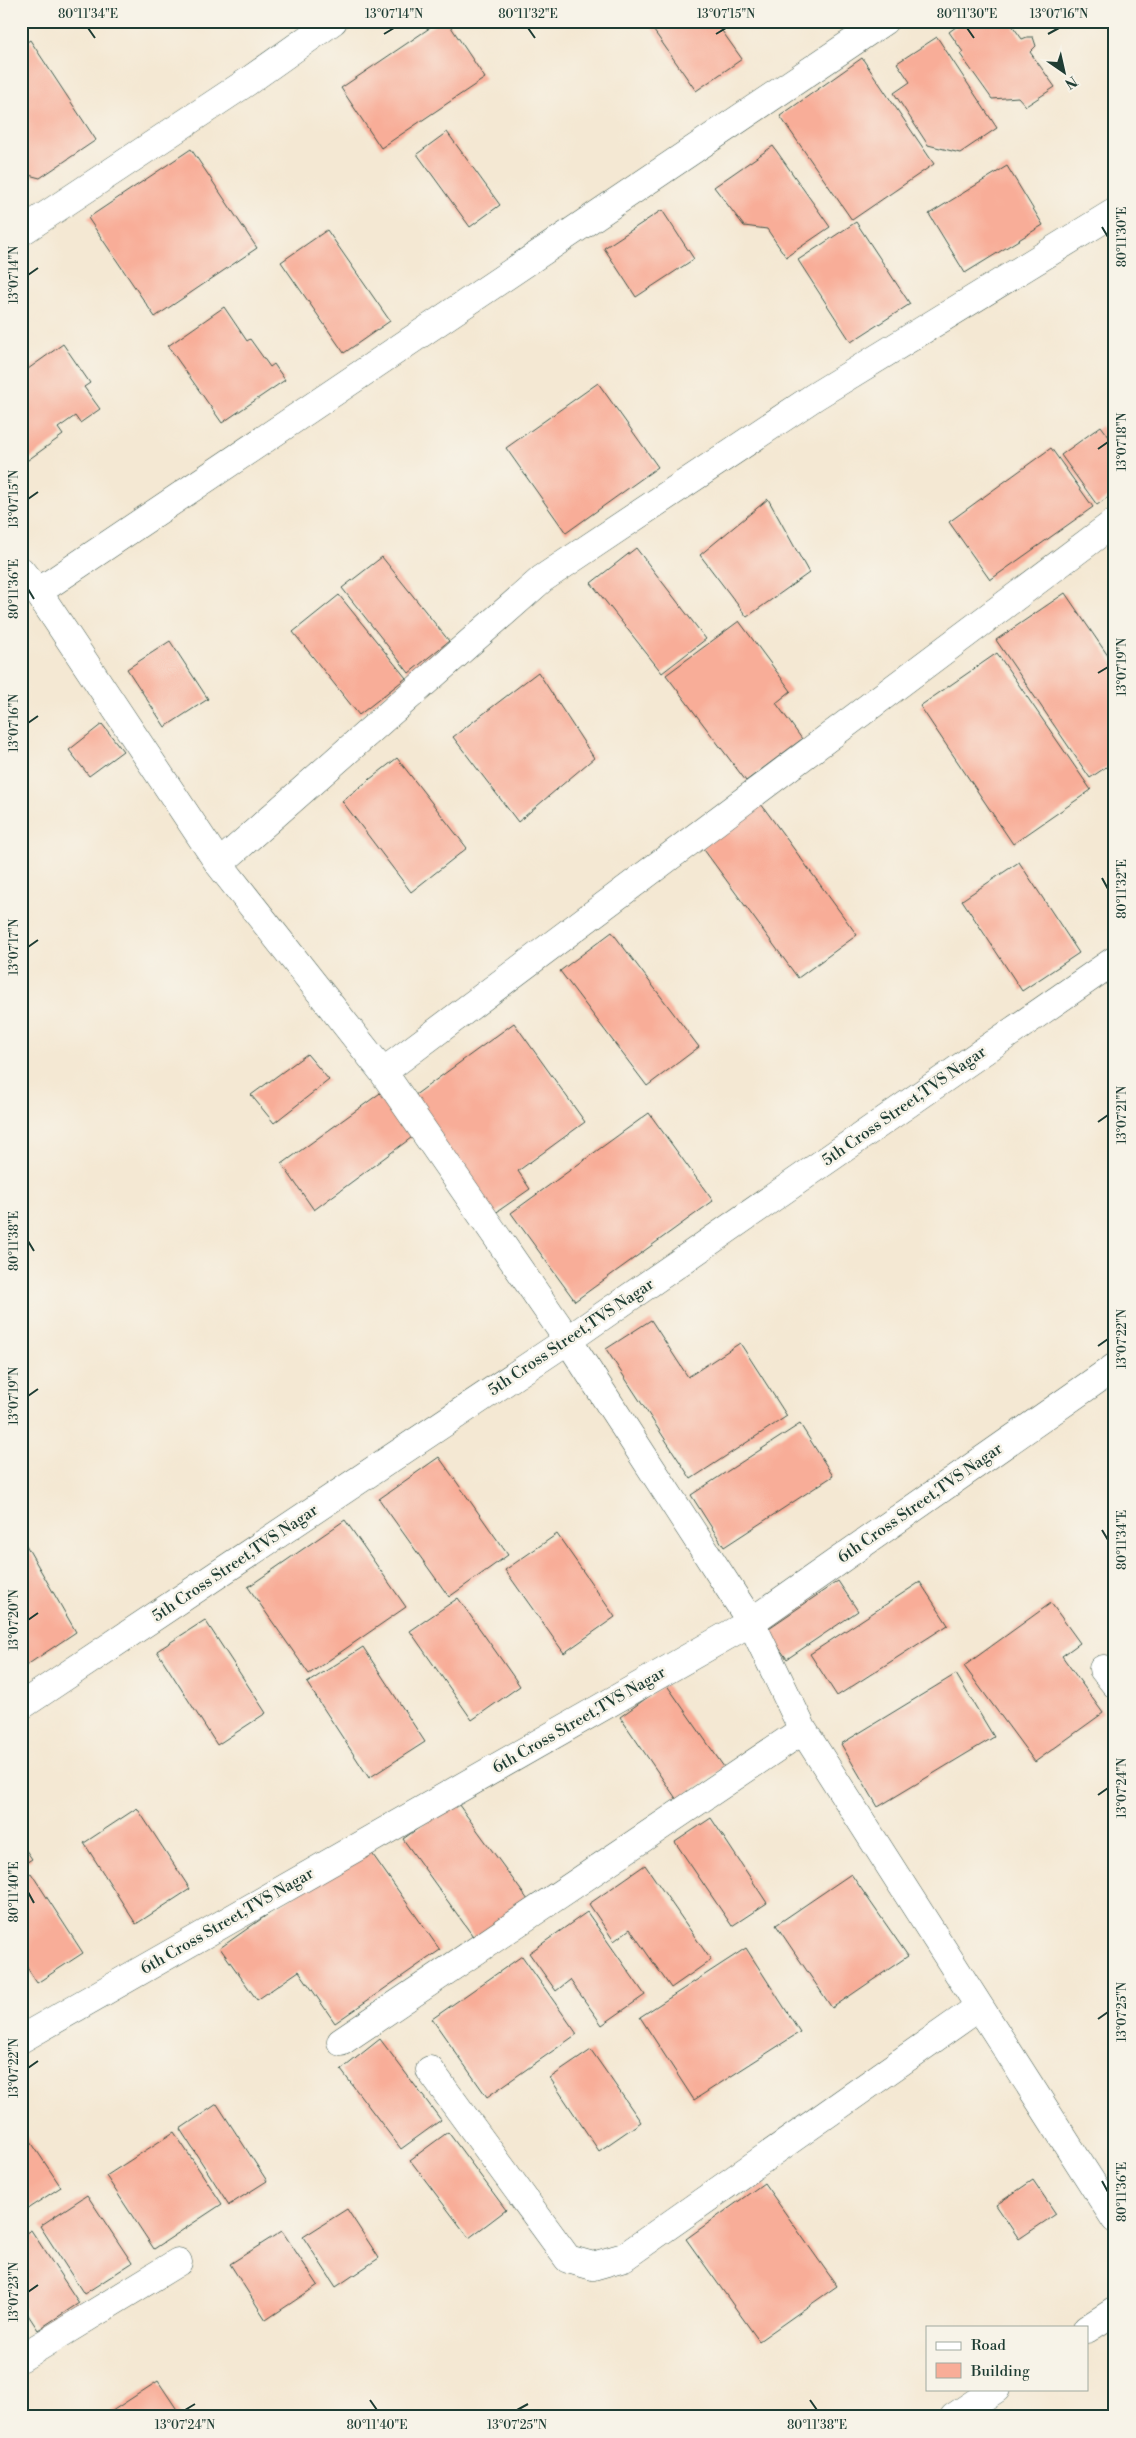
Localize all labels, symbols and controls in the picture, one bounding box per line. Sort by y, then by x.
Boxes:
text: 80°11'34"E [58,7,118,22]
text: 13°07'14"N [365,7,423,22]
text: 80°11'32"E [498,7,558,22]
text: 13°07'15"N [697,7,755,22]
text: 80°11'30"E [937,7,997,22]
text: 13°07'16"N [1030,7,1088,22]
north arrow [1038,48,1088,98]
text: N [1061,71,1080,93]
text: 80°11'30"E [1115,207,1130,267]
text: 13°07'14"N [7,246,22,304]
text: 13°07'18"N [1115,413,1130,471]
text: 13°07'15"N [7,470,22,528]
text: 80°11'36"E [7,559,22,619]
text: 13°07'19"N [1115,638,1130,696]
text: 13°07'16"N [7,694,22,752]
text: 80°11'32"E [1115,859,1130,919]
text: 13°07'17"N [7,918,22,975]
street label: 5th Cross Street,TVS Nagar [818,1042,990,1170]
text: 13°07'21"N [1115,1086,1130,1144]
text: 80°11'38"E [7,1211,22,1271]
street label: 5th Cross Street,TVS Nagar [484,1274,658,1400]
text: 13°07'22"N [1115,1309,1130,1369]
text: 13°07'19"N [7,1367,22,1425]
street label: 6th Cross Street,TVS Nagar [834,1438,1006,1568]
street label: 5th Cross Street,TVS Nagar [148,1500,322,1626]
text: 80°11'34"E [1115,1510,1130,1570]
text: 13°07'20"N [7,1589,22,1651]
street label: 6th Cross Street,TVS Nagar [489,1662,669,1778]
text: 13°07'24"N [1115,1758,1130,1818]
text: 80°11'40"E [7,1861,22,1923]
street label: 6th Cross Street,TVS Nagar [137,1863,317,1979]
text: 13°07'25"N [1115,1982,1130,2042]
text: 13°07'22"N [7,2038,22,2098]
text: 80°11'36"E [1115,2162,1130,2222]
text: 13°07'23"N [7,2262,22,2322]
legend [926,2326,1088,2390]
text: Road [971,2336,1006,2355]
text: Building [970,2362,1030,2381]
text: 13°07'24"N [155,2418,215,2433]
text: 80°11'40"E [346,2418,408,2433]
text: 13°07'25"N [487,2418,547,2433]
text: 80°11'38"E [787,2418,847,2433]

